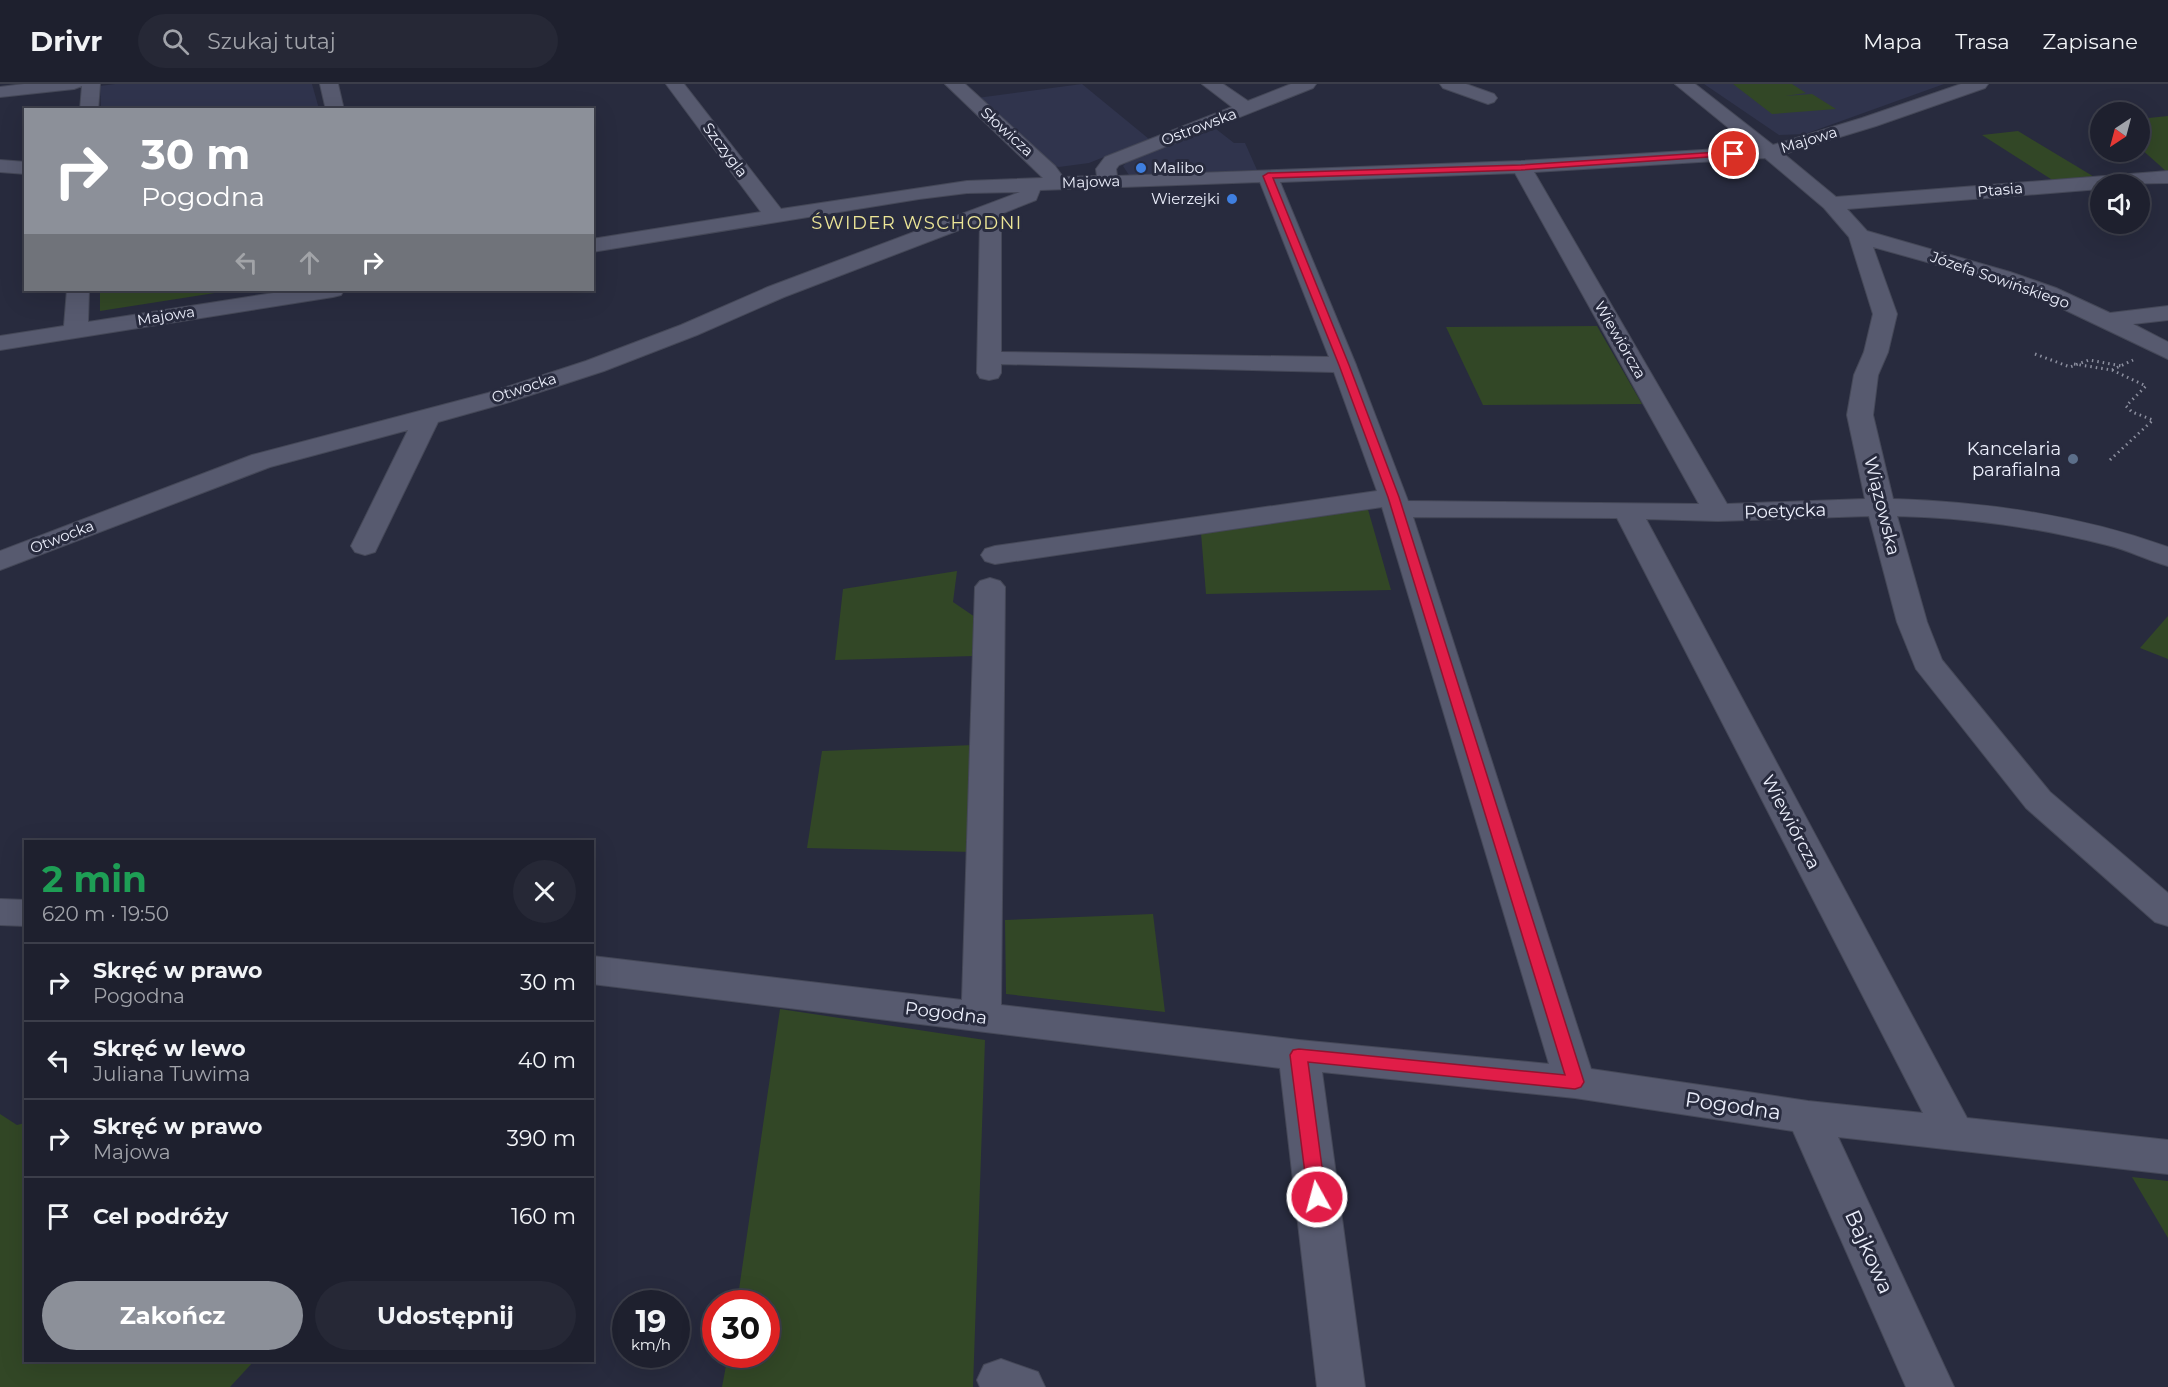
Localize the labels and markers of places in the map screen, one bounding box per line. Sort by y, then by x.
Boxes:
pin [1708,128,1759,179]
place label: Malibo [1153,158,1204,177]
marker: Malibo [1134,161,1148,175]
place label: Wierzejki [1151,189,1220,208]
marker: Wierzejki [1225,192,1239,206]
place label: Kancelaria parafialna [1967,438,2061,481]
marker: Kancelaria parafialna [2066,452,2080,466]

